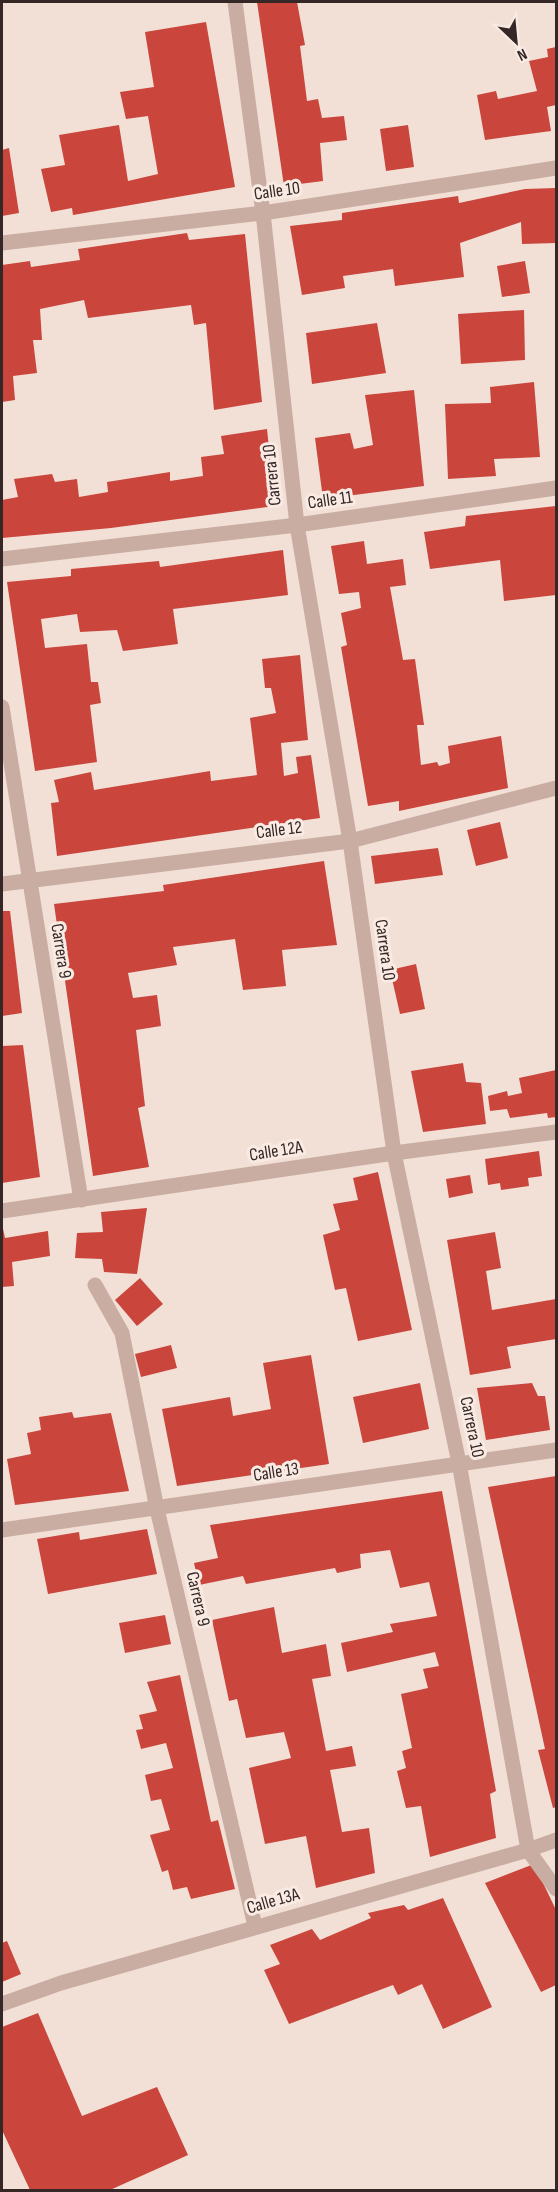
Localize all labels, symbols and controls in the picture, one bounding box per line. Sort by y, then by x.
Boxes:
north arrow [486,12,546,72]
text: N [514,44,530,65]
street label: Calle 10 [253,177,301,205]
street label: Carrera 10 [258,443,286,507]
street label: Calle 11 [306,486,354,514]
street label: Calle 12 [255,817,303,843]
street label: Carrera 10 [370,918,400,982]
street label: Carrera 9 [46,922,76,980]
street label: Calle 12A [248,1136,304,1166]
street label: Carrera 10 [455,1395,489,1459]
street label: Calle 13 [252,1458,300,1486]
street label: Carrera 9 [182,1570,214,1628]
street label: Calle 13A [244,1883,302,1918]

